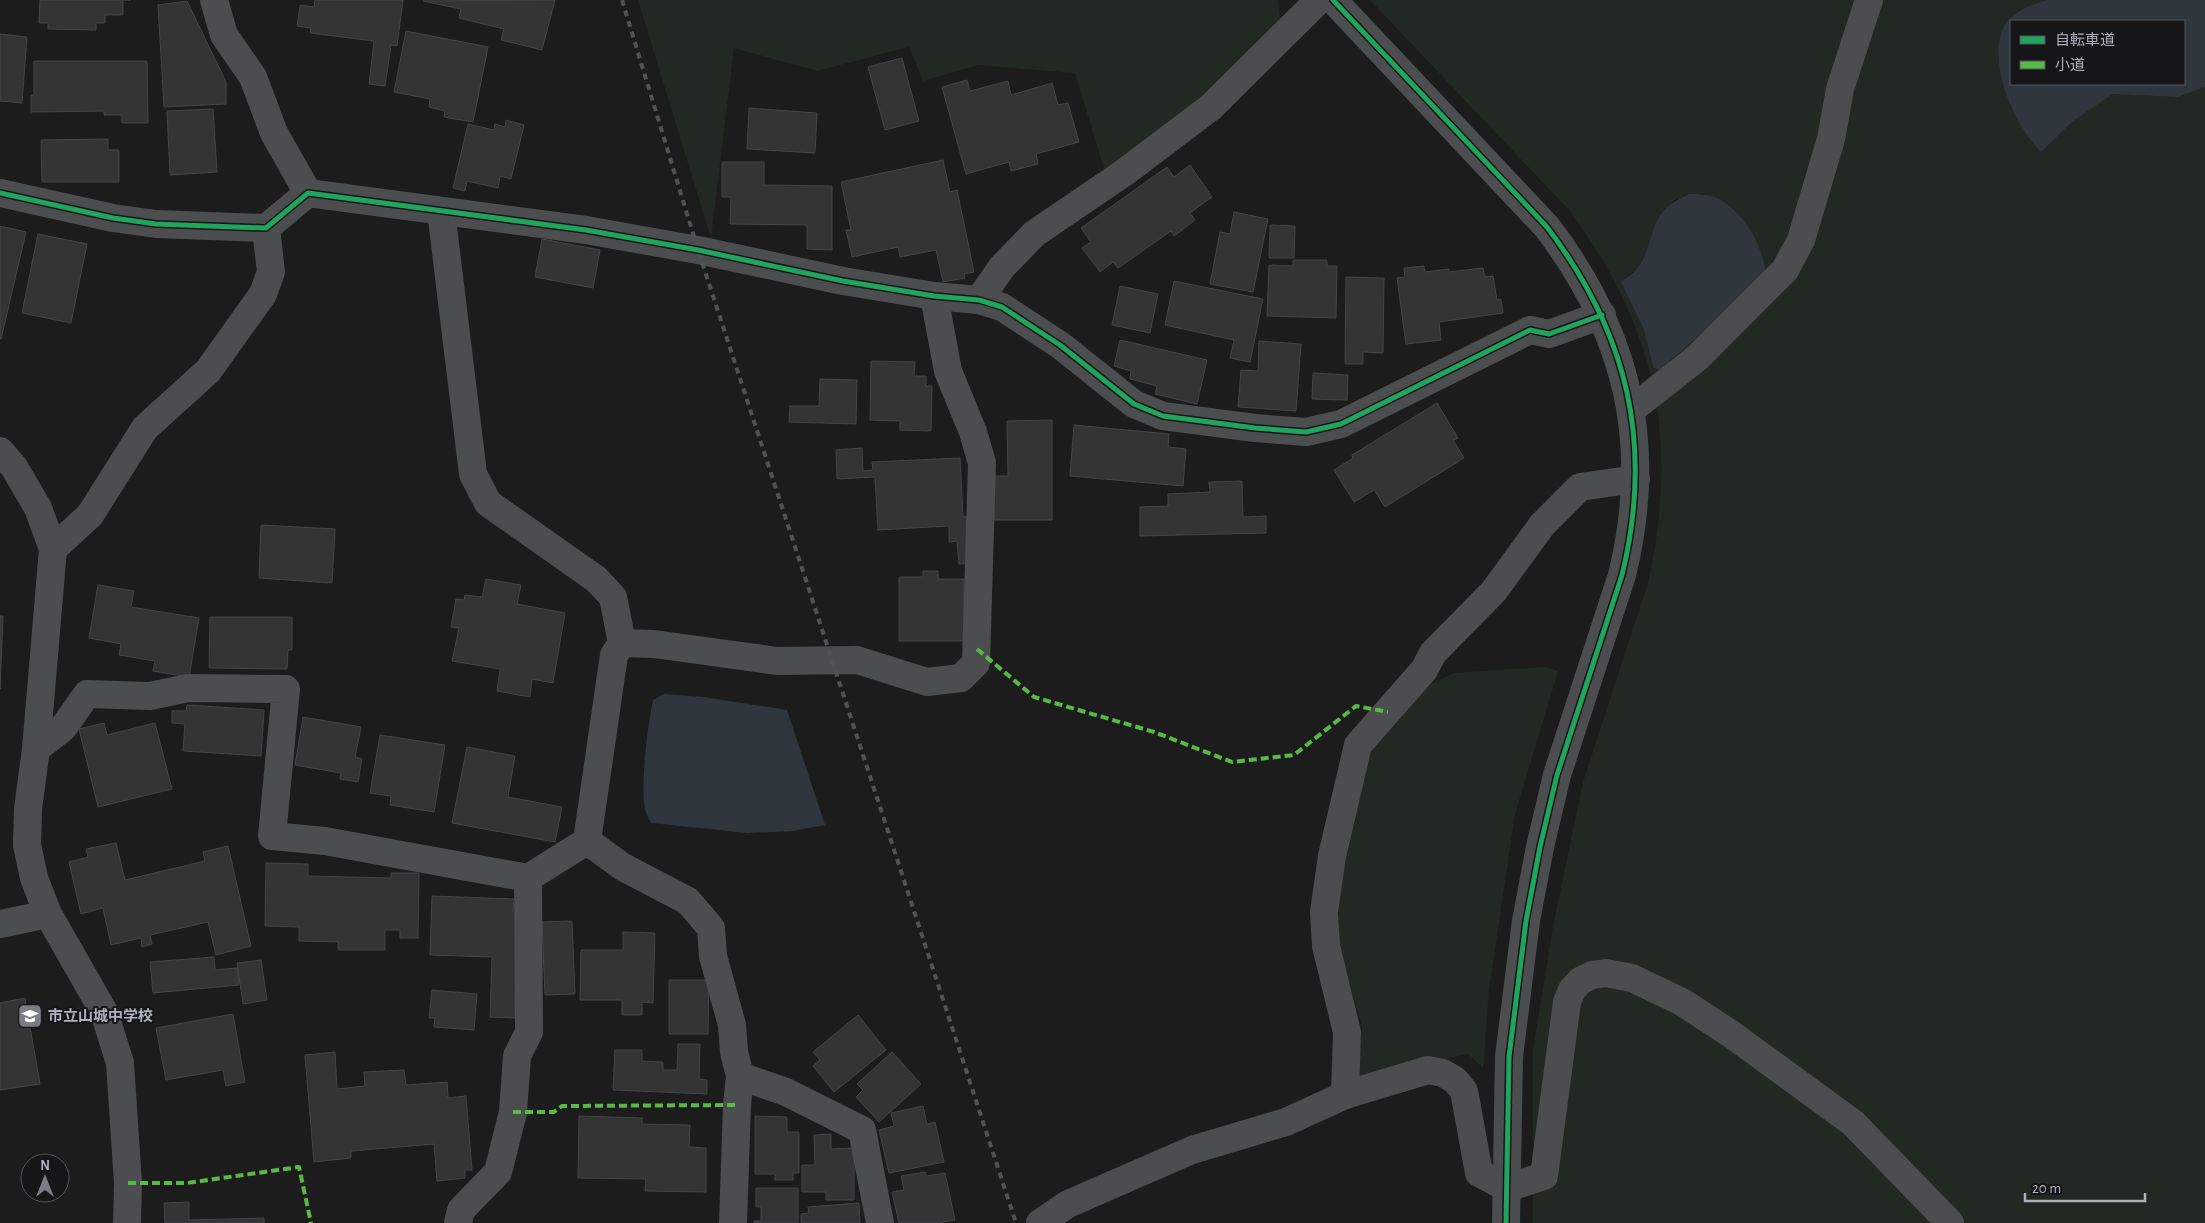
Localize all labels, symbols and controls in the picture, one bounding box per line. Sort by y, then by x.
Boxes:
legend [2010,20,2185,85]
text: 自転車道 [2055,32,2115,48]
text: 小道 [2055,57,2085,73]
school or university icon: 市立山城中学校 [17,1003,43,1029]
place label: 市立山城中学校 [48,1007,153,1024]
north arrow [20,1153,70,1203]
text: N [40,1159,50,1173]
scale bar [2025,1170,2145,1202]
text: 20 m [2032,1181,2061,1196]

